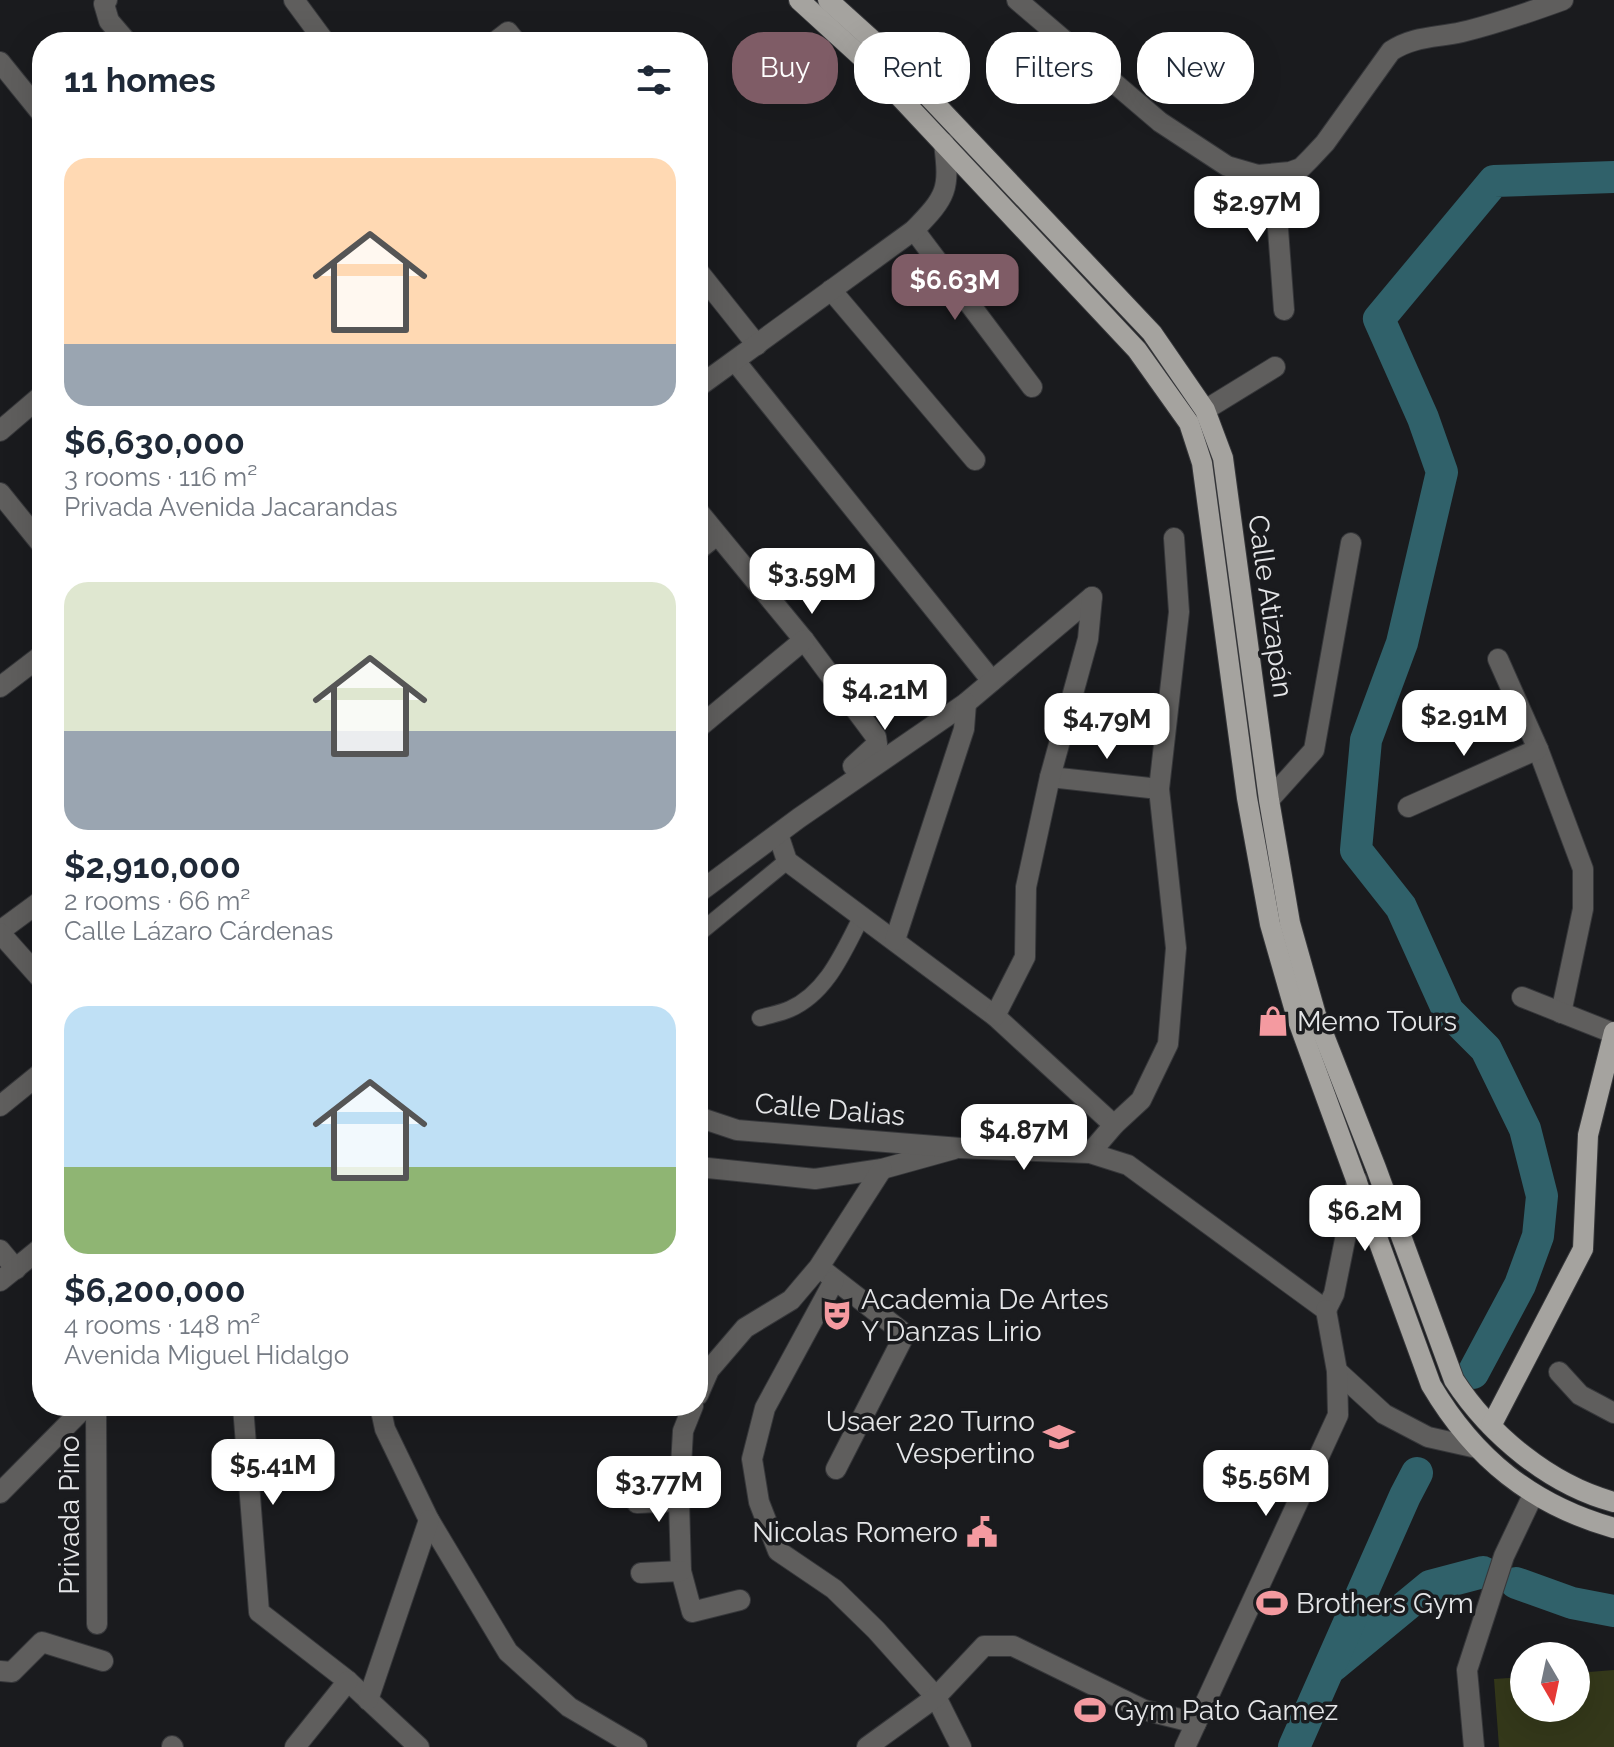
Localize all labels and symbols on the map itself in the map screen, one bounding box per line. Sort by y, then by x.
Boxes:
pin: $2.97M [1192,176,1322,244]
pin: $6.63M [890,254,1020,322]
street label: Calle Atizapán [1241,513,1300,700]
pin: $3.59M [747,548,877,616]
pin: $4.21M [820,664,950,732]
pin: $2.91M [1399,690,1529,758]
pin: $4.79M [1042,693,1172,761]
shop icon: Memo Tours [1256,1004,1290,1038]
place label: Memo Tours [1297,1005,1457,1038]
street label: Calle Dalias [753,1086,907,1133]
pin: $4.87M [959,1104,1089,1172]
pin: $6.2M [1309,1185,1421,1253]
place label: Academia De Artes Y Danzas Lirio [861,1283,1109,1348]
theatre icon: Academia De Artes Y Danzas Lirio [820,1298,854,1332]
place label: Usaer 220 Turno Vespertino [826,1405,1035,1470]
school or university icon: Usaer 220 Turno Vespertino [1042,1420,1076,1454]
street label: Privada Pino [53,1435,86,1595]
pin: $5.41M [208,1439,338,1507]
pin: $5.56M [1201,1450,1331,1518]
pin: $3.77M [594,1456,724,1524]
public building icon: Nicolas Romero [965,1515,999,1549]
place label: Nicolas Romero [752,1516,958,1549]
sports icon: Brothers Gym [1255,1586,1289,1620]
place label: Brothers Gym [1296,1587,1474,1620]
north arrow [1510,1642,1590,1722]
sports icon: Gym Pato Gamez [1073,1693,1107,1727]
place label: Gym Pato Gamez [1114,1694,1338,1727]

